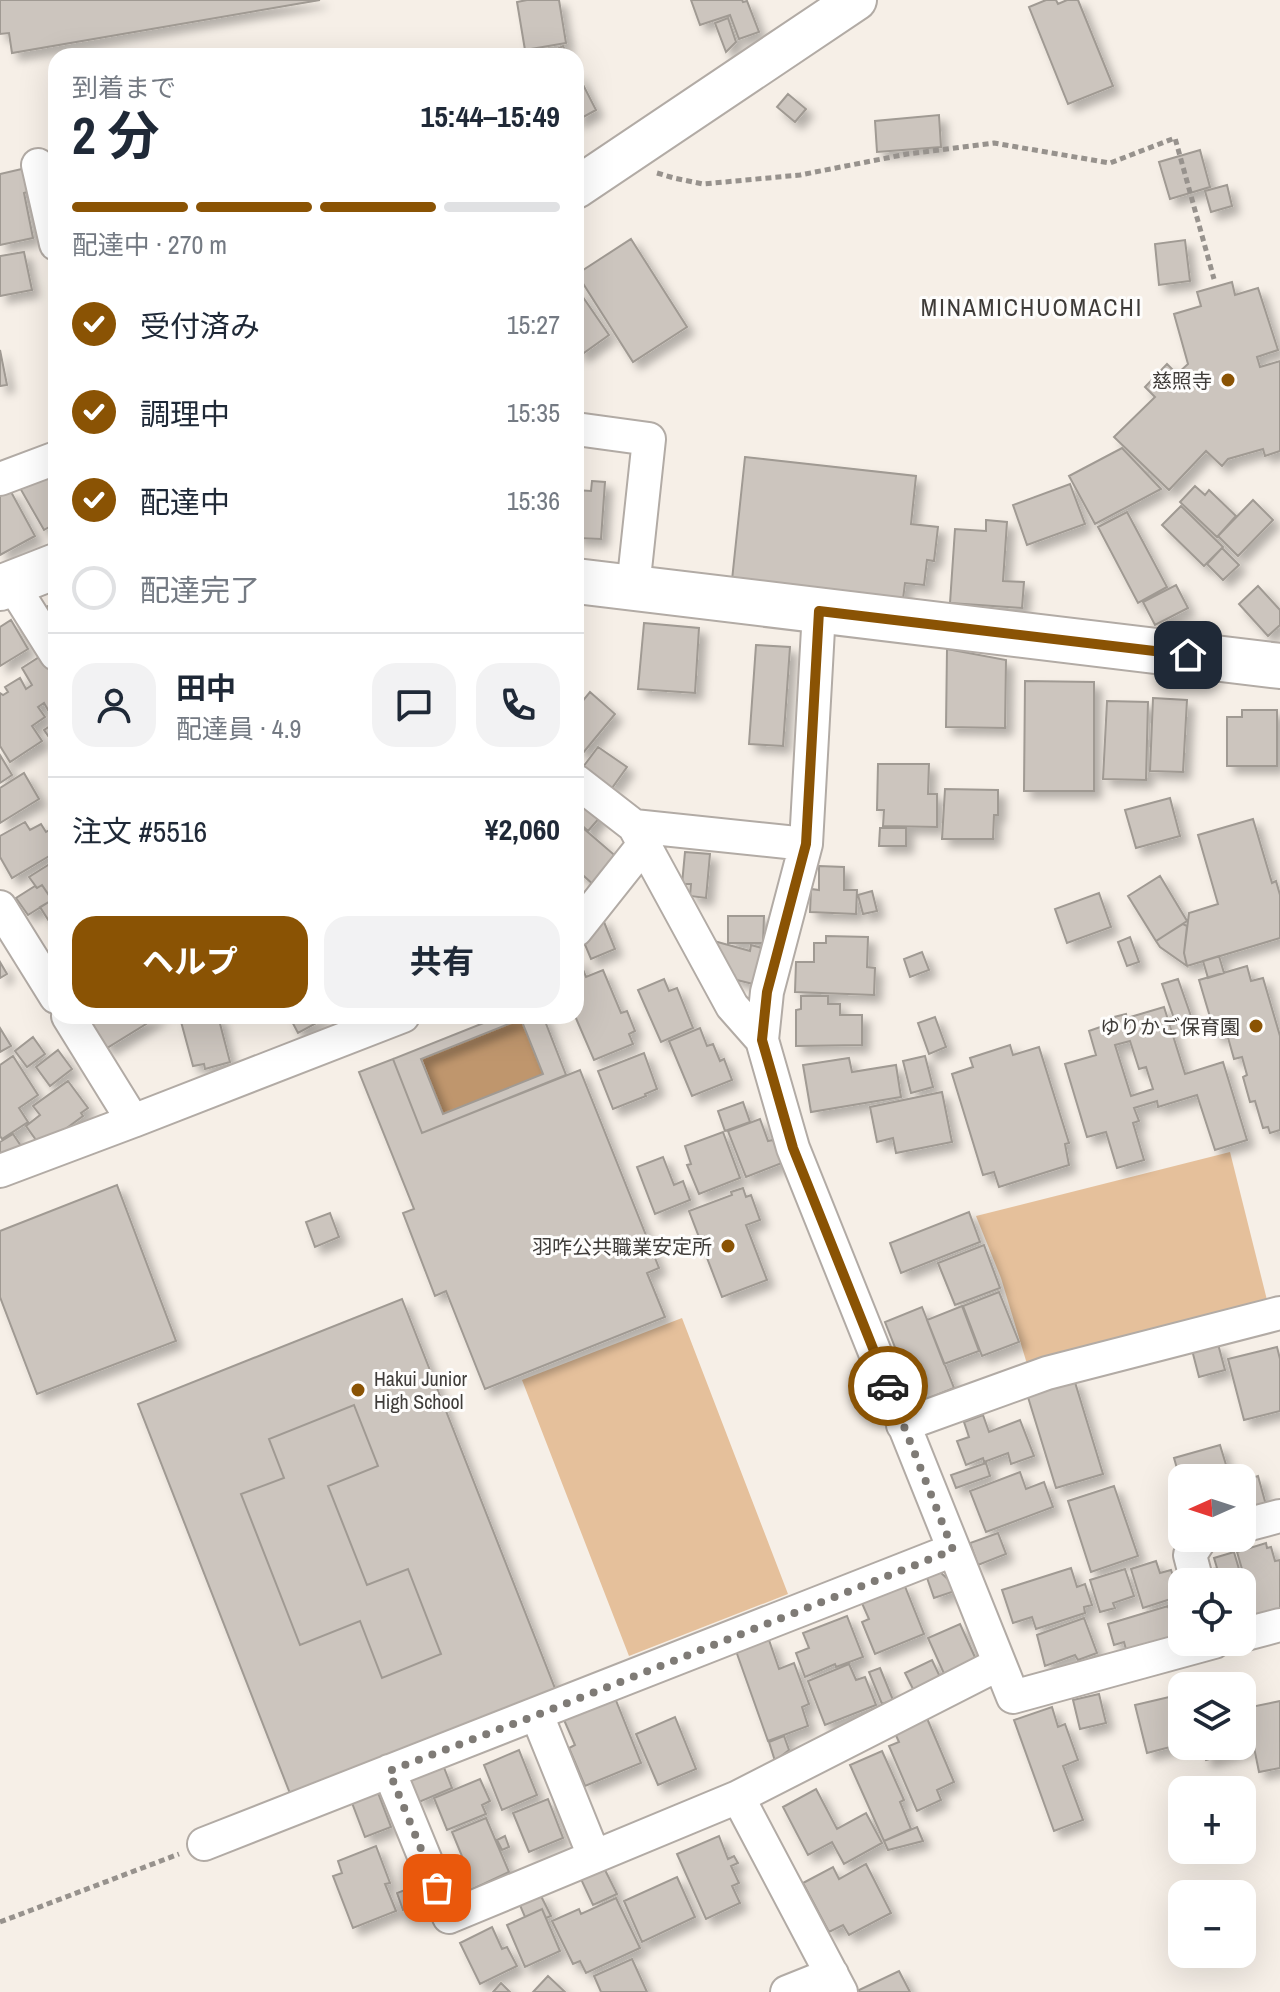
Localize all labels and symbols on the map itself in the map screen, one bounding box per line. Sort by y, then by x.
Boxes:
district label: MINAMICHUOMACHI [921,291,1143,323]
place label: 慈照寺 [1152,367,1212,394]
marker: 慈照寺 [1219,371,1237,389]
pin [1154,621,1222,689]
place label: ゆりかご保育園 [1100,1013,1240,1040]
marker: ゆりかご保育園 [1247,1017,1265,1035]
place label: 羽咋公共職業安定所 [532,1233,712,1260]
marker: 羽咋公共職業安定所 [719,1237,737,1255]
courier [848,1346,928,1426]
place label: Hakui Junior High School [374,1365,468,1415]
marker: Hakui Junior High School [349,1381,367,1399]
north arrow [1168,1464,1256,1552]
pin [403,1854,471,1922]

